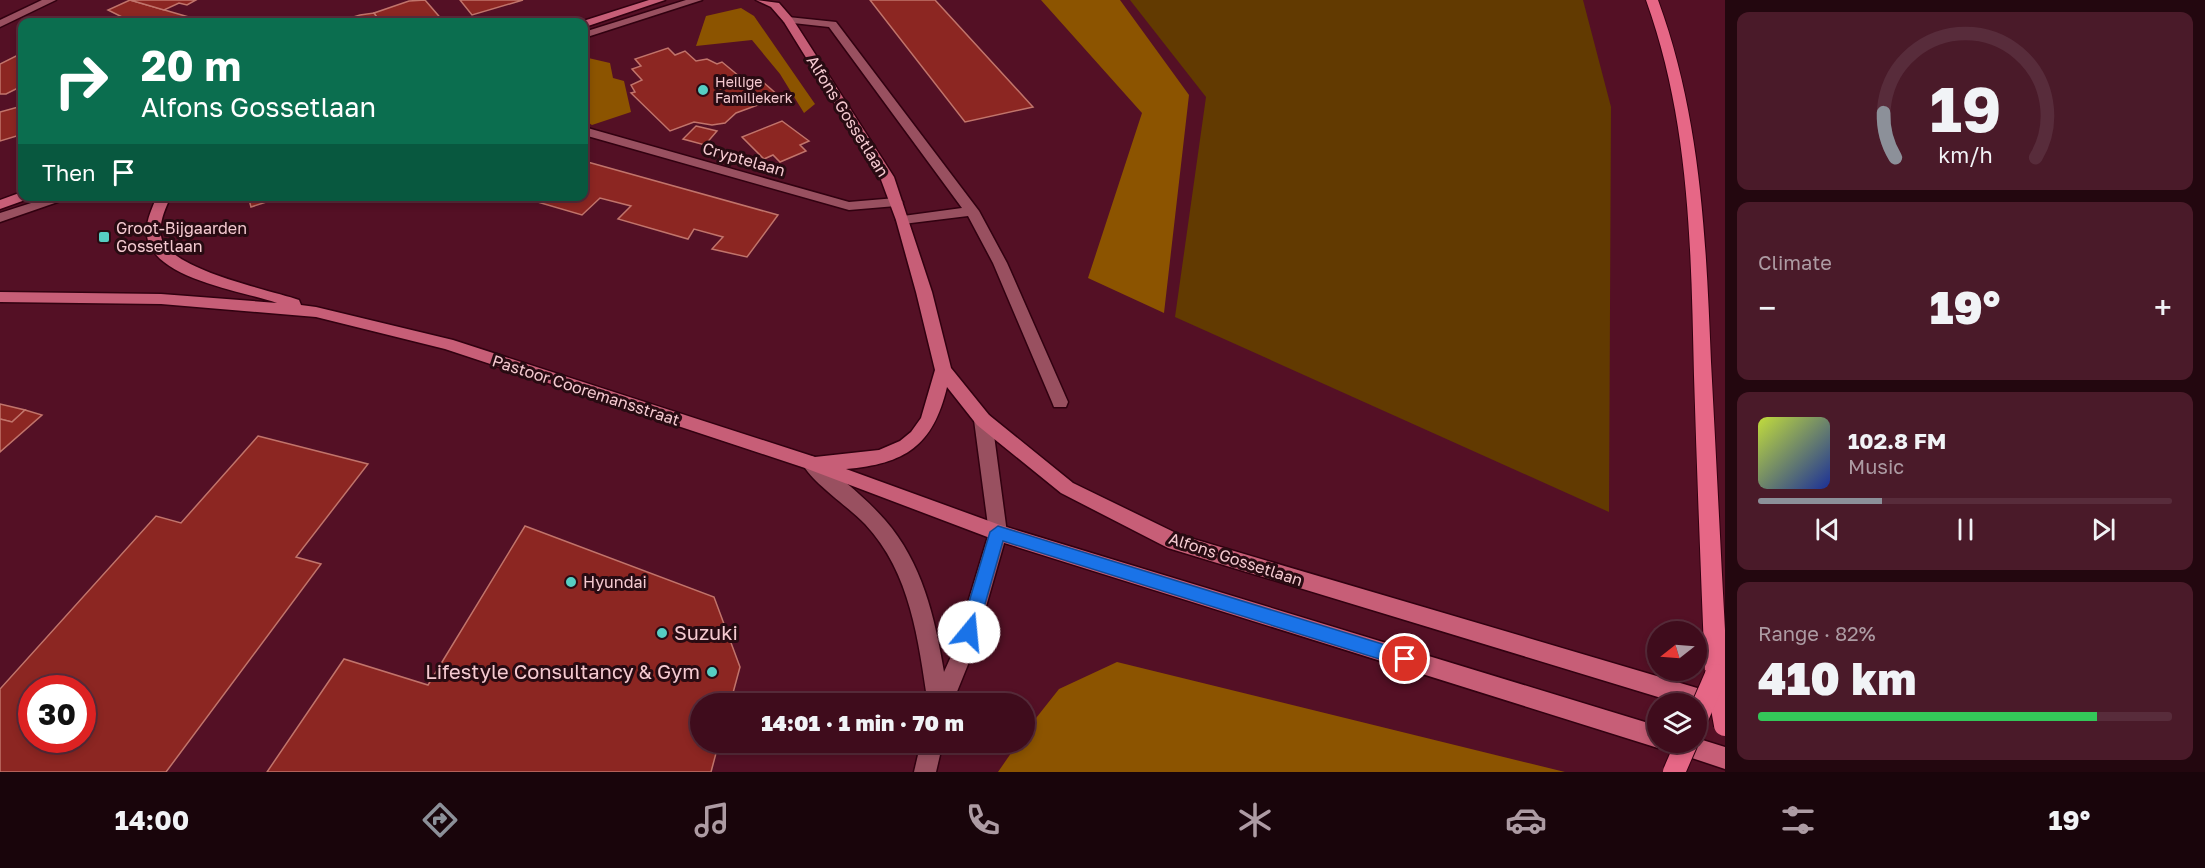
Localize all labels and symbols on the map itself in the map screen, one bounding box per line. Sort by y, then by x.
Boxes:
street label: Alfons Gossetlaan [803,52,893,180]
place label: Heilige Familiekerk [715,73,793,106]
marker: Heilige Familiekerk [696,83,710,97]
street label: Cryptelaan [700,138,788,180]
place label: Groot-Bijgaarden Gossetlaan [116,218,247,256]
marker: Groot-Bijgaarden Gossetlaan [97,230,111,244]
street label: Pastoor Cooremansstraat [490,350,682,430]
street label: Alfons Gossetlaan [1167,528,1305,590]
place label: Hyundai [583,572,647,592]
marker: Hyundai [564,575,578,589]
position arrow [937,600,1001,664]
place label: Suzuki [674,620,738,644]
north arrow [1647,621,1707,681]
marker: Suzuki [655,626,669,640]
pin [1379,633,1430,684]
place label: Lifestyle Consultancy & Gym [425,659,700,683]
marker: Lifestyle Consultancy & Gym [705,665,719,679]
speed limit sign: 30 [18,675,96,753]

